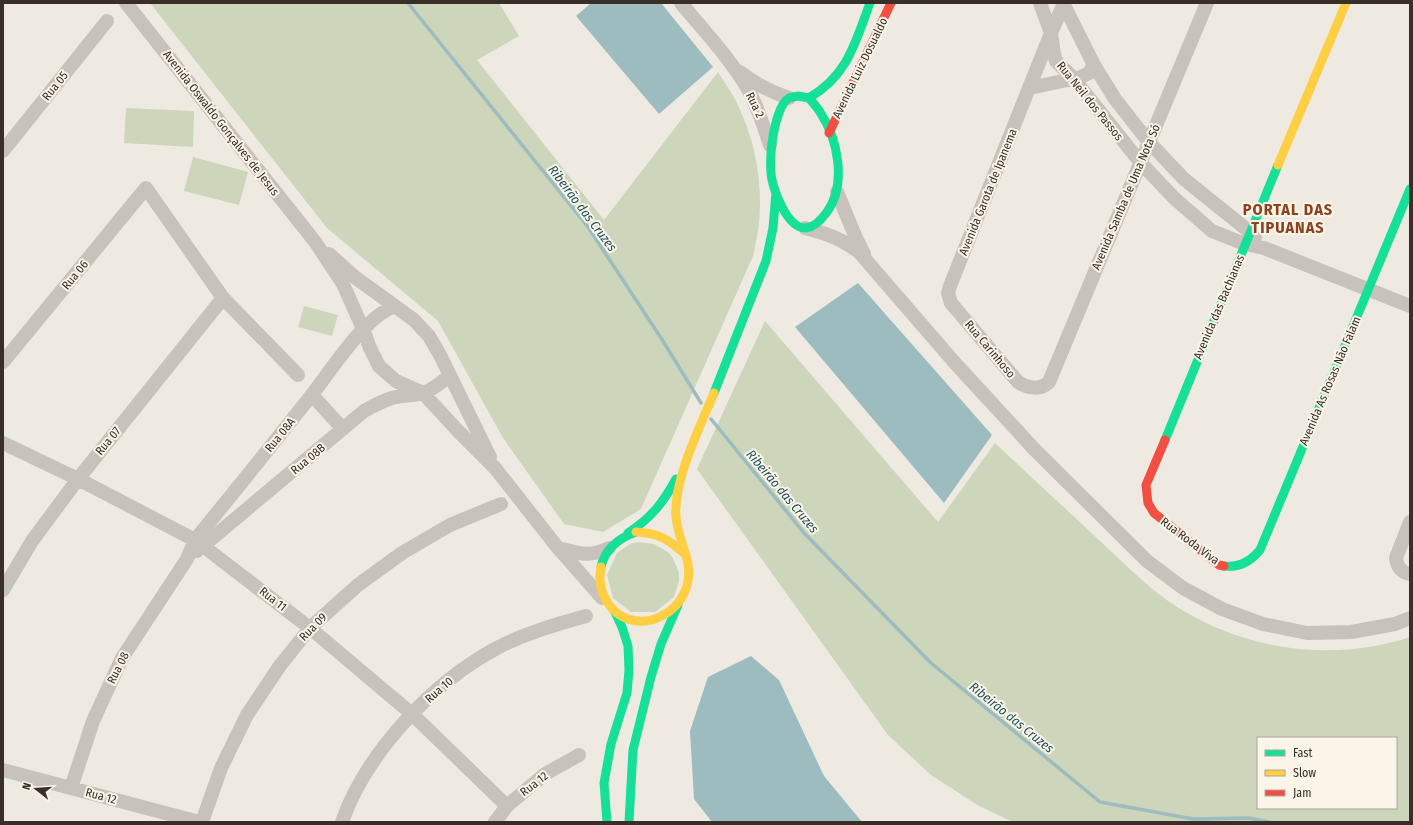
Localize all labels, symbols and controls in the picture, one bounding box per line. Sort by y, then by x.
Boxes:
street label: Avenida Luiz Dosualdo [830,15,890,121]
street label: Avenida Oswaldo Gonçalves de Jesus [160,48,282,198]
street label: Rua Neil dos Passos [1054,59,1126,143]
street label: Rua 05 [39,68,71,103]
street label: Rua 2 [743,90,767,120]
street label: Avenida Samba de Uma Nota Só [1089,122,1163,272]
street label: Avenida Garota de Ipanema [956,127,1020,257]
water label: Ribeirão das Cruzes [545,162,620,255]
district label: PORTAL DAS TIPUANAS [1243,200,1333,237]
street label: Avenida das Bachianas [1191,253,1247,361]
street label: Rua 06 [59,257,91,293]
street label: Avenida As Rosas Não Falam [1296,315,1364,447]
street label: Rua Carinhoso [962,317,1018,381]
street label: Rua 08A [262,414,298,455]
street label: Rua 07 [92,424,124,458]
street label: Rua 08B [288,440,328,477]
water label: Ribeirão das Cruzes [744,447,822,536]
street label: Rua Roda Viva [1158,514,1222,568]
street label: Rua 11 [257,584,289,614]
street label: Rua 09 [296,610,330,644]
street label: Rua 08 [104,650,132,686]
street label: Rua 10 [422,674,456,706]
water label: Ribeirão das Cruzes [967,679,1057,756]
legend [1257,737,1397,809]
text: Fast [1293,746,1312,760]
text: Slow [1293,766,1316,780]
north arrow [16,769,56,809]
street label: Rua 12 [517,769,551,799]
text: N [20,781,34,791]
street label: Rua 12 [84,785,118,807]
text: Jam [1293,786,1311,800]

